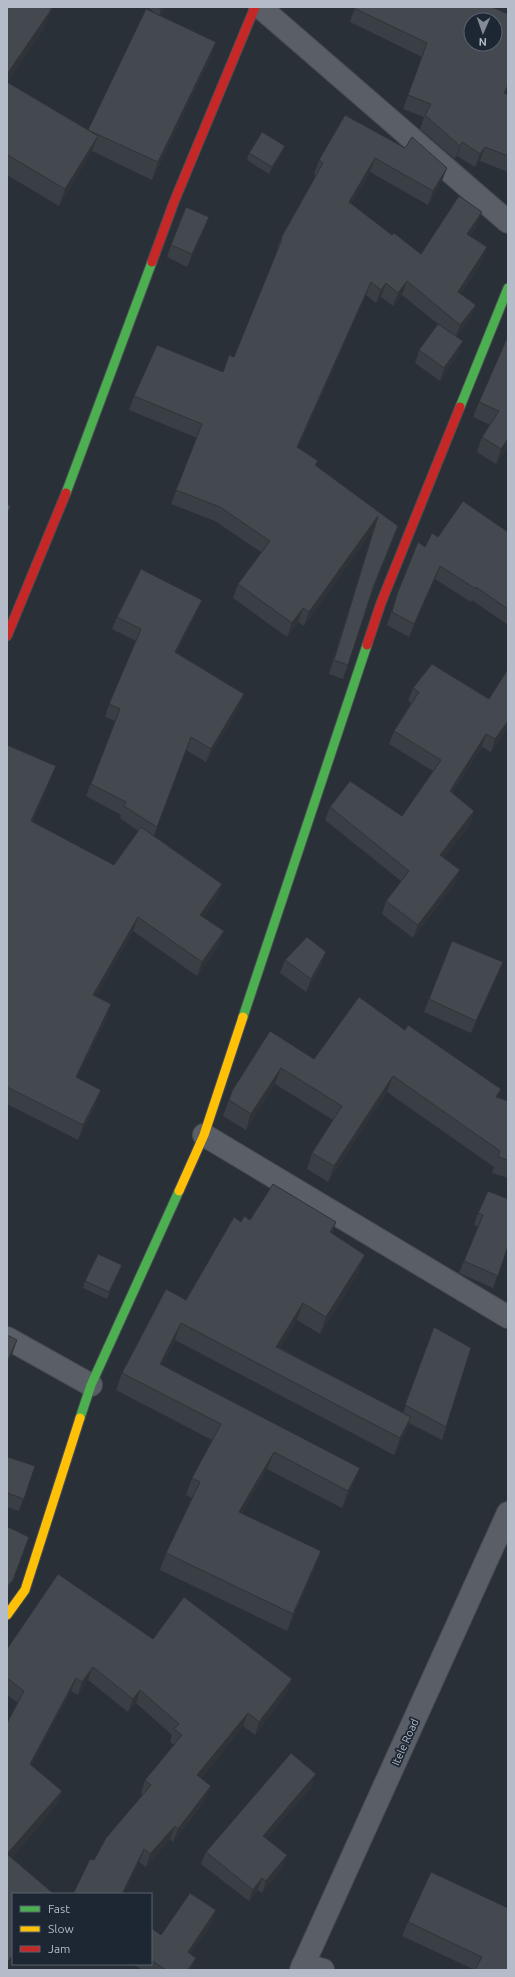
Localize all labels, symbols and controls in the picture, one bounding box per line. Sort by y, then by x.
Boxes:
north arrow [463,12,503,52]
text: N [478,36,487,48]
street label: Itele Road [389,1717,421,1767]
legend [12,1893,152,1965]
text: Fast [48,1902,70,1915]
text: Slow [48,1922,74,1935]
text: Jam [48,1942,70,1955]

